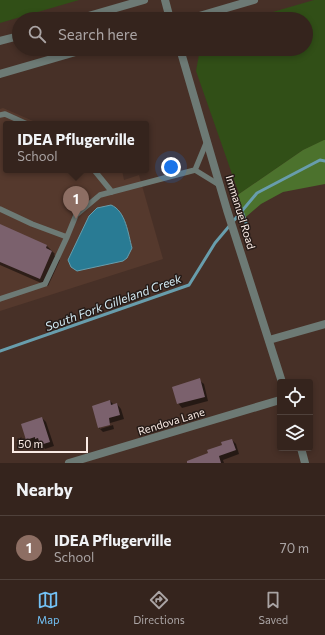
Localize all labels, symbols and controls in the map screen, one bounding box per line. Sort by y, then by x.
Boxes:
search box [12,12,313,56]
icon: search [26,23,48,45]
text: Search here [58,25,137,43]
popup [3,121,149,173]
text: IDEA Pflugerville [17,130,135,148]
text: School [17,148,58,164]
your location [161,157,181,177]
street label: Immanuel Road [224,173,258,251]
pin: 1 [63,186,89,219]
water label: South Fork Gilleland Creek [43,271,184,333]
map controls [277,379,313,451]
button: locate [277,379,313,415]
street label: Rendova Lane [136,405,206,437]
button: layers [277,415,313,451]
scale bar [12,435,88,454]
text: 50 m [18,437,43,450]
text: Nearby [16,479,73,500]
text: IDEA Pflugerville [54,531,171,549]
text: 1 [26,540,32,556]
text: 70 m [280,540,309,556]
text: School [54,549,94,565]
tab: Map [37,589,60,626]
tab: Directions [133,589,185,626]
tab: Saved [258,589,288,626]

